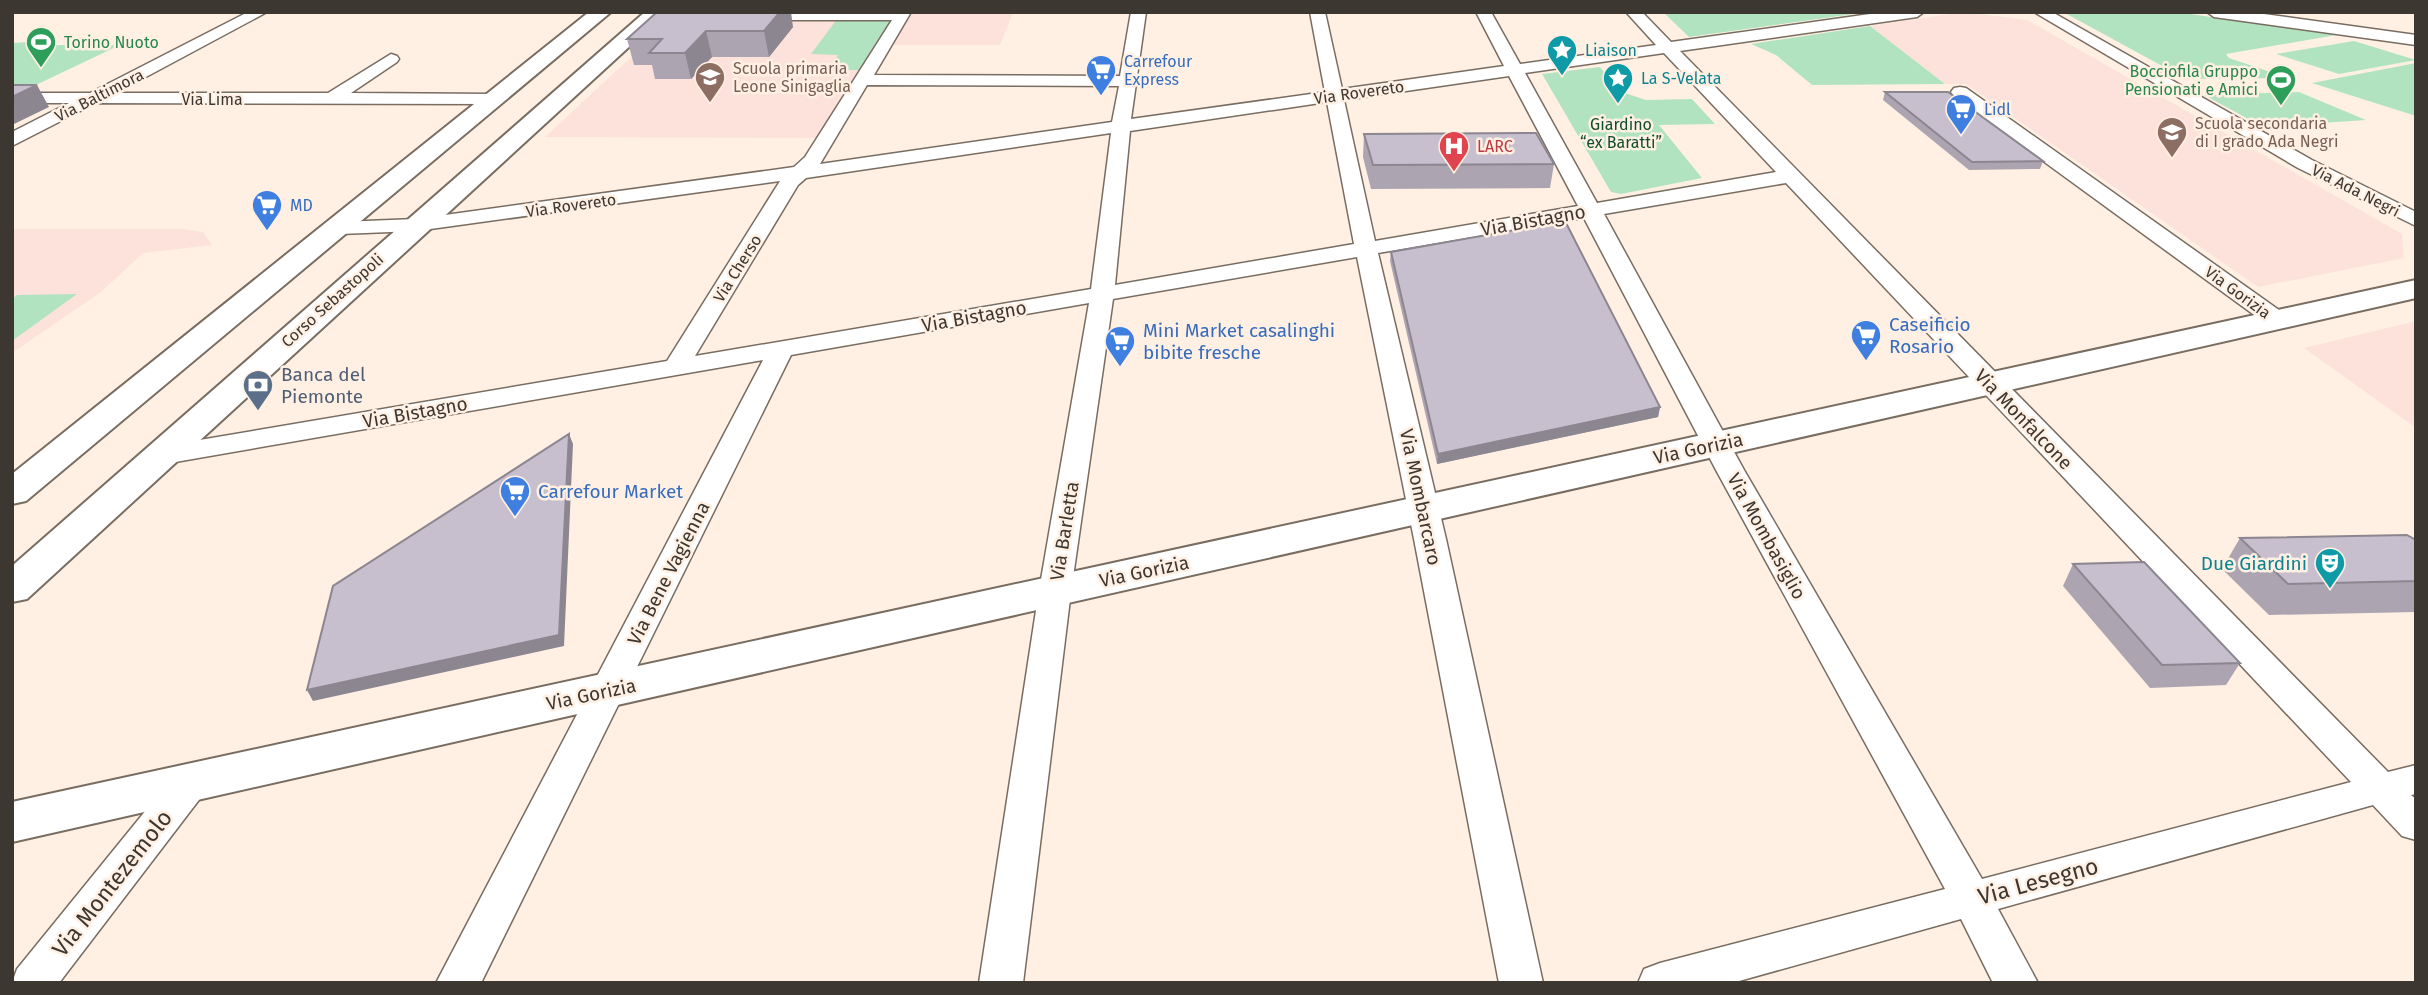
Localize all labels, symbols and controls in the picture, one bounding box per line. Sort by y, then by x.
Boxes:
sports icon: Torino Nuoto [24,25,58,69]
place label: Torino Nuoto [64,33,159,52]
place icon: Liaison [1545,33,1579,77]
place label: Liaison [1585,41,1637,60]
place label: Carrefour Express [1124,52,1193,89]
supermarket icon: Carrefour Express [1084,53,1118,97]
place label: Scuola primaria Leone Sinigaglia [733,59,851,96]
school or university icon: Scuola primaria Leone Sinigaglia [693,60,727,104]
place icon: La S-Velata [1601,61,1635,105]
place label: Bocciofila Gruppo Pensionati e Amici [2125,62,2258,99]
sports icon: Bocciofila Gruppo Pensionati e Amici [2264,63,2298,107]
street label: Via Baltimora [52,65,147,126]
place label: La S-Velata [1641,69,1721,88]
street label: Via Rovereto [1313,77,1405,108]
street label: Via Lima [181,90,243,109]
supermarket icon: Lidl [1944,92,1978,136]
place label: Lidl [1984,100,2011,119]
place label: Scuola secondaria di I grado Ada Negri [2195,114,2338,151]
park label: Giardino “ex Baratti” [1580,115,1662,152]
school or university icon: Scuola secondaria di I grado Ada Negri [2155,115,2189,159]
hospital icon: LARC [1437,129,1471,173]
place label: LARC [1477,137,1513,156]
street label: Via Ada Negri [2308,160,2403,221]
supermarket icon: MD [250,188,284,232]
street label: Via Rovereto [525,190,617,221]
place label: MD [290,196,313,215]
street label: Via Bistagno [1479,200,1587,241]
street label: Via Cherso [709,231,766,306]
street label: Corso Sebastopoli [277,250,387,351]
street label: Via Gorizia [2201,262,2274,323]
street label: Via Bistagno [920,296,1028,337]
place label: Caseificio Rosario [1889,313,1971,358]
supermarket icon: Caseificio Rosario [1849,318,1883,362]
place label: Mini Market casalinghi bibite fresche [1143,319,1335,364]
supermarket icon: Mini Market casalinghi bibite fresche [1103,324,1137,368]
place label: Banca del Piemonte [281,363,366,408]
street label: Via Monfalcone [1970,364,2077,475]
bank icon: Banca del Piemonte [241,368,275,412]
street label: Via Bistagno [361,392,469,433]
street label: Via Mombarcaro [1395,427,1446,567]
street label: Via Gorizia [1651,428,1745,469]
street label: Via Mombasiglio [1722,469,1811,603]
supermarket icon: Carrefour Market [498,474,532,518]
place label: Carrefour Market [538,480,683,503]
street label: Via Barletta [1045,480,1084,582]
street label: Via Bene Vagienna [622,498,715,649]
theatre icon: Due Giardini [2313,546,2347,590]
street label: Via Gorizia [1097,551,1191,592]
place label: Due Giardini [2201,552,2307,575]
street label: Via Gorizia [544,674,638,715]
street label: Via Montezemolo [46,804,178,962]
street label: Via Lesegno [1975,852,2101,910]

